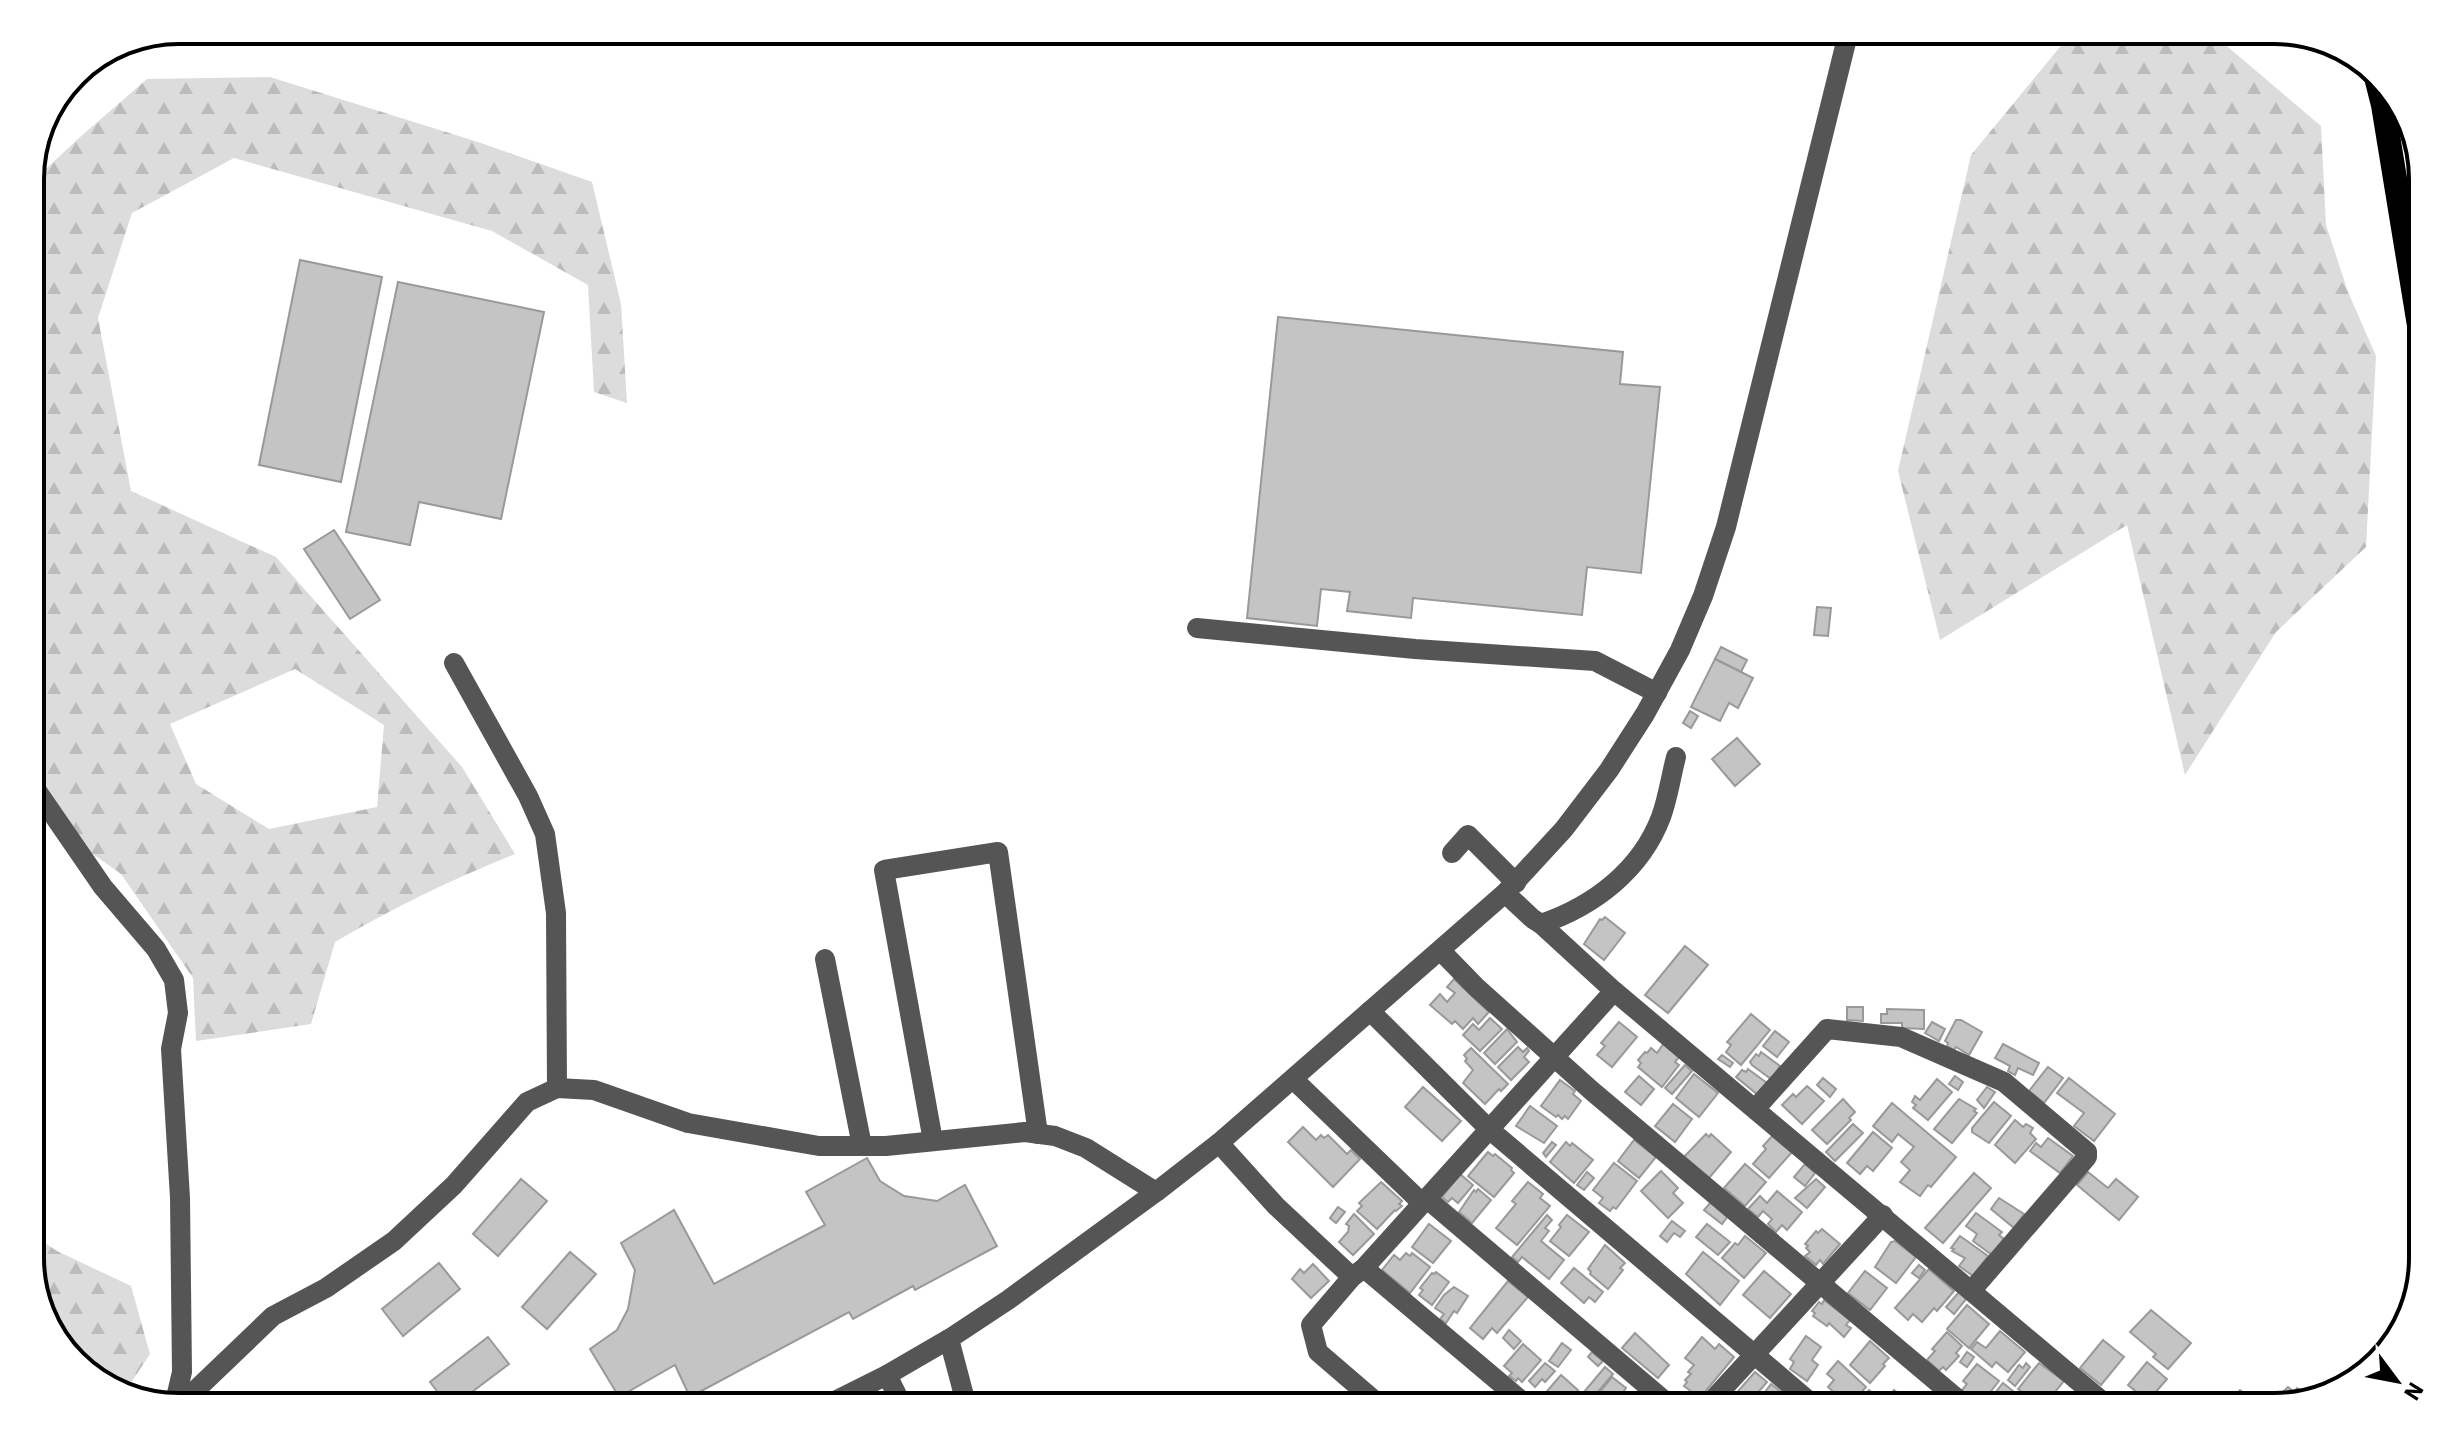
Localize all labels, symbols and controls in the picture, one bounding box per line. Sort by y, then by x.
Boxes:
north arrow [2357,1341,2437,1421]
text: N [2398,1377,2431,1406]

